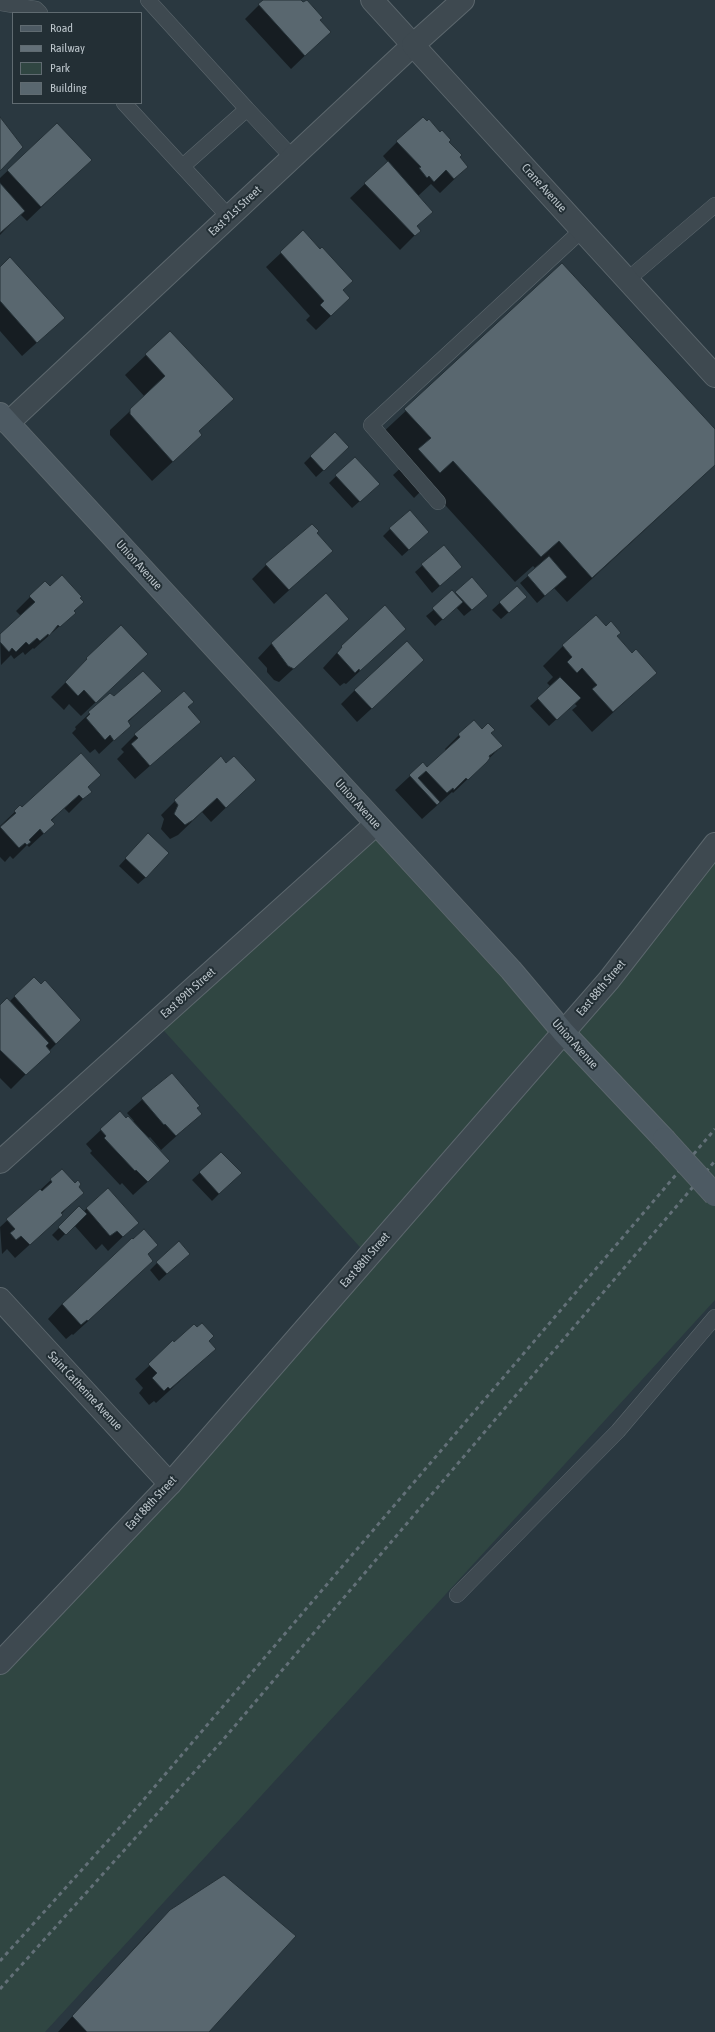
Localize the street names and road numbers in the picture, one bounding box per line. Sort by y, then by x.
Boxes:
street label: Crane Avenue [518,161,570,215]
street label: East 91st Street [206,183,264,239]
street label: Union Avenue [113,537,165,593]
street label: Union Avenue [332,776,384,832]
street label: East 88th Street [573,957,629,1019]
street label: East 89th Street [158,965,218,1021]
street label: Union Avenue [549,1016,601,1072]
street label: East 88th Street [337,1229,393,1291]
street label: Saint Catherine Avenue [45,1349,125,1433]
street label: East 88th Street [122,1473,180,1533]

